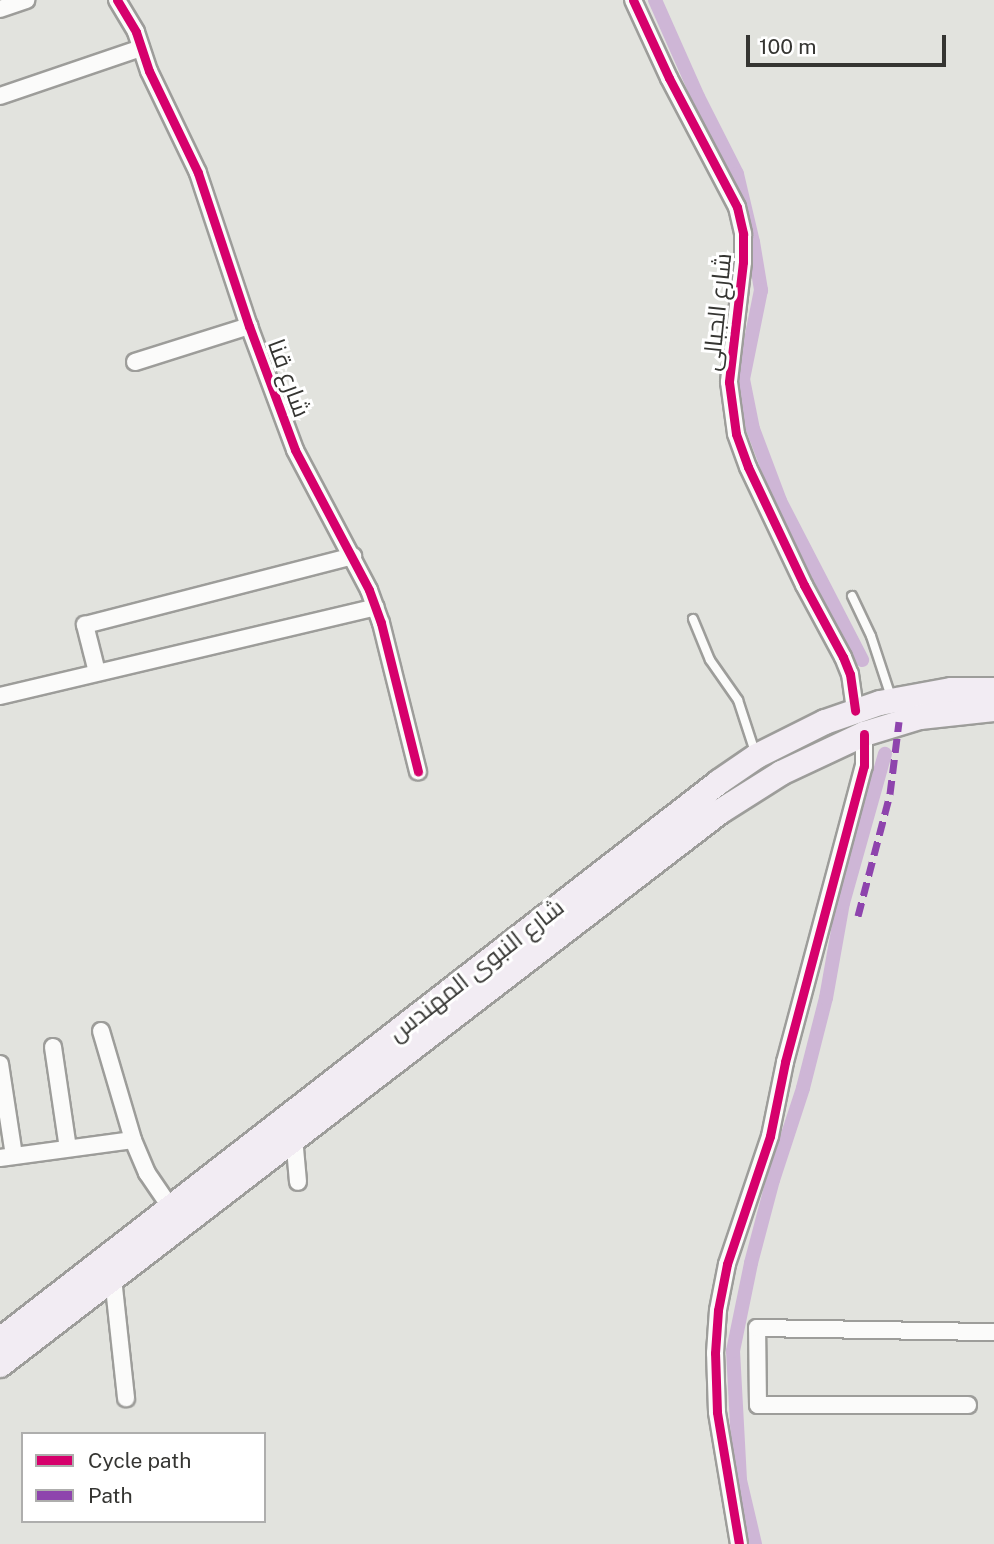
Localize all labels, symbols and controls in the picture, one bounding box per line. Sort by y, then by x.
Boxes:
scale bar [749,21,948,65]
text: 100 m [759,34,816,59]
street label: شارع الجبالى [696,252,738,372]
street label: شارع قنا [262,335,316,421]
street label: شارع النبوى المهندس [383,893,569,1047]
legend [21,1432,266,1523]
text: Cycle path [88,1448,191,1473]
text: Path [88,1483,133,1508]

